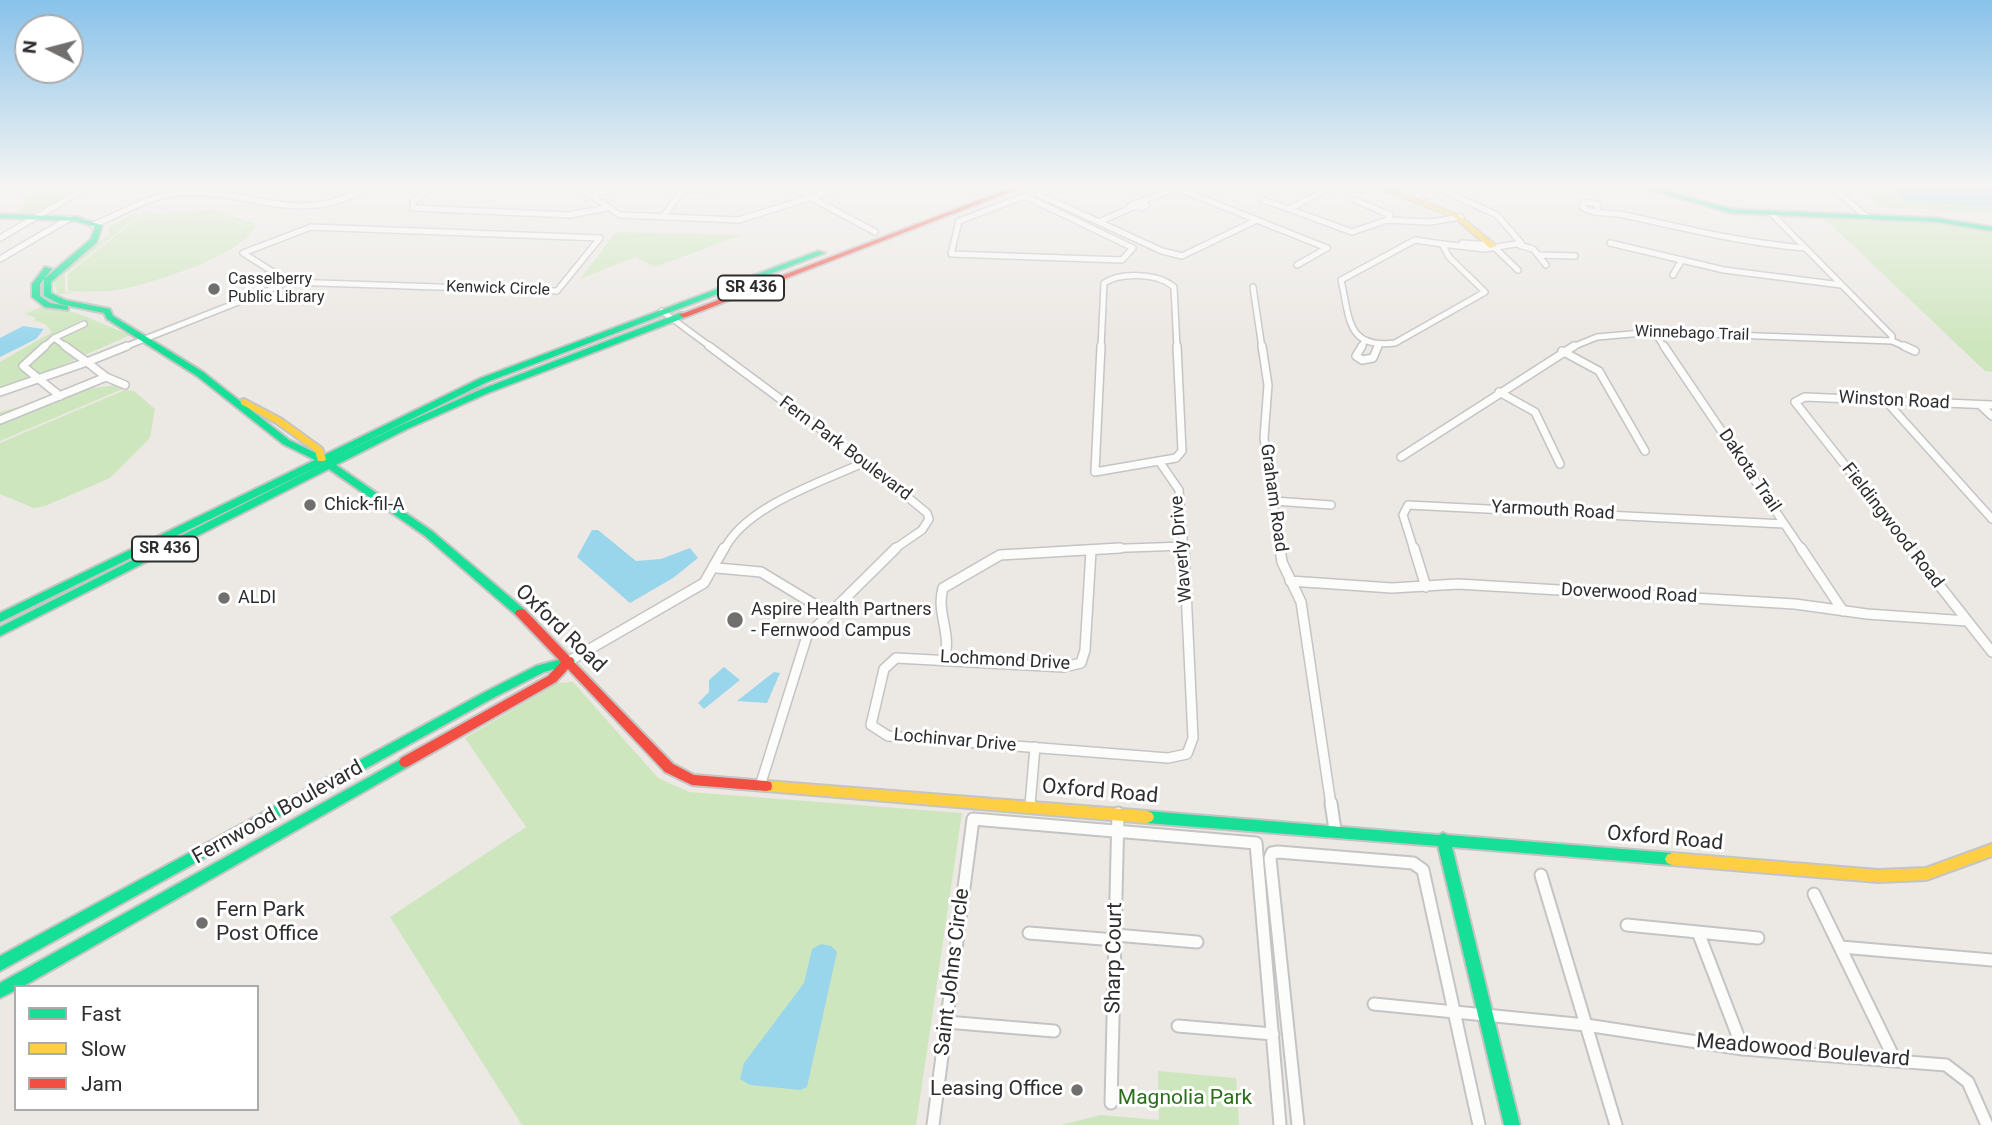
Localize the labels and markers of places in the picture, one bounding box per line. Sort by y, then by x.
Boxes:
place label: Casselberry Public Library [228,270,324,308]
marker: Casselberry Public Library [206,281,222,297]
place label: Chick-fil-A [324,494,405,516]
marker: Chick-fil-A [302,497,318,513]
place label: ALDI [238,587,276,609]
marker: ALDI [216,590,232,606]
place label: Aspire Health Partners - Fernwood Campus [751,599,932,642]
marker: Aspire Health Partners - Fernwood Campus [725,610,745,630]
place label: Fern Park Post Office [216,898,319,948]
marker: Fern Park Post Office [194,915,210,931]
place label: Leasing Office [930,1077,1063,1103]
marker: Leasing Office [1069,1082,1085,1098]

